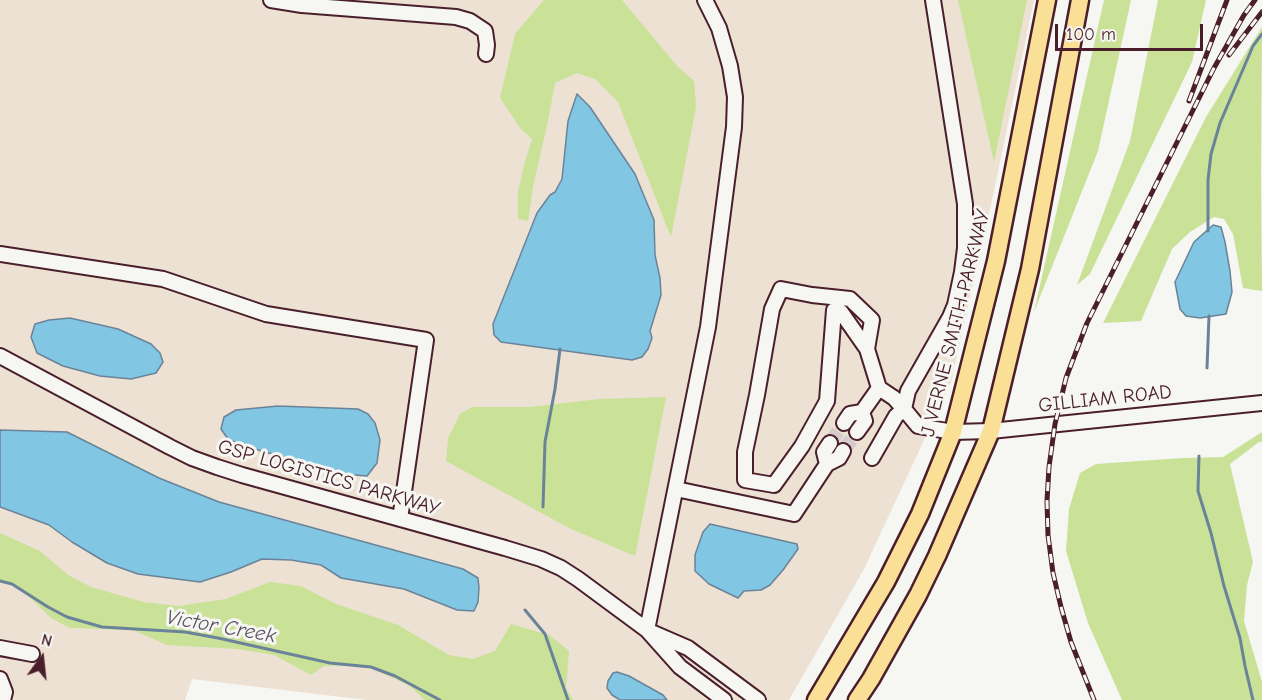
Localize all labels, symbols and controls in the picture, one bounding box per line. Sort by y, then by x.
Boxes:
scale bar [1058,12,1206,50]
text: 100 m [1066,24,1116,45]
street label: J VERNE SMITH PARKWAY [916,207,996,439]
street label: GILLIAM ROAD [1037,380,1173,418]
street label: GSP LOGISTICS PARKWAY [215,435,443,521]
water label: Victor Creek [164,605,278,649]
north arrow [12,628,72,688]
text: N [39,631,54,651]

